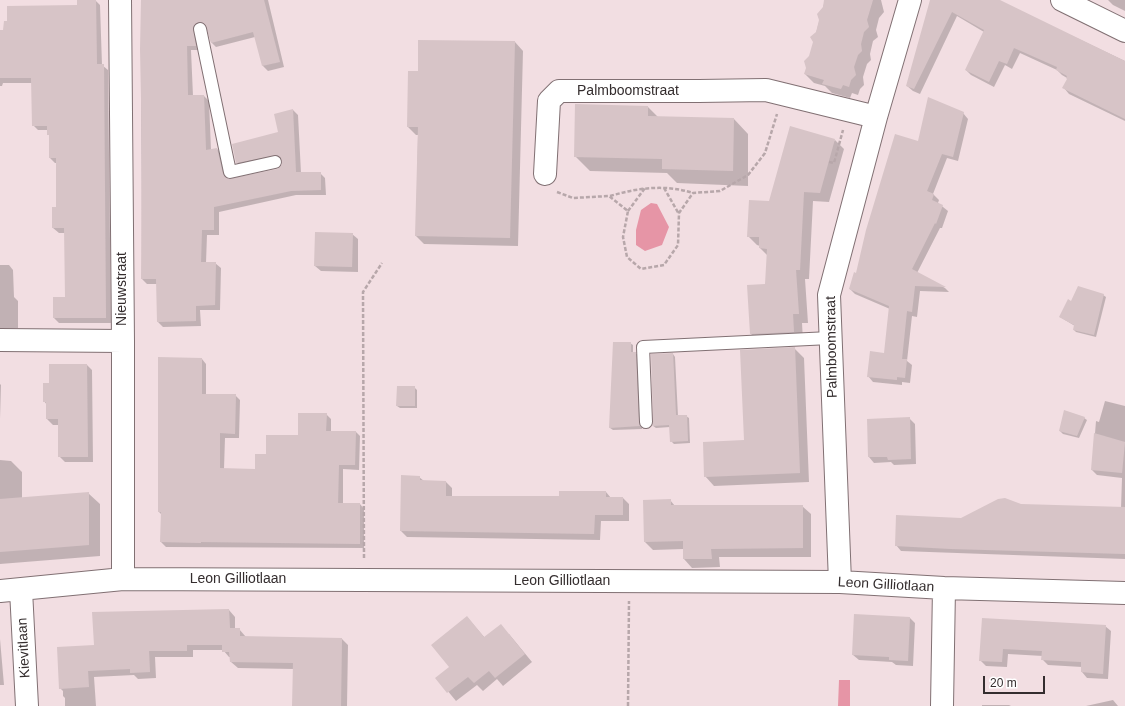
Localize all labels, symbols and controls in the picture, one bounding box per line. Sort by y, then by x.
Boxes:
street label: Palmboomstraat [577,83,679,99]
street label: Nieuwstraat [114,252,130,326]
street label: Palmboomstraat [823,296,841,398]
street label: Leon Gilliotlaan [190,571,286,587]
street label: Leon Gilliotlaan [514,573,610,589]
street label: Leon Gilliotlaan [837,574,935,596]
street label: Kievitlaan [14,617,34,679]
scale bar [985,668,1047,694]
text: 20 m [990,676,1017,690]

